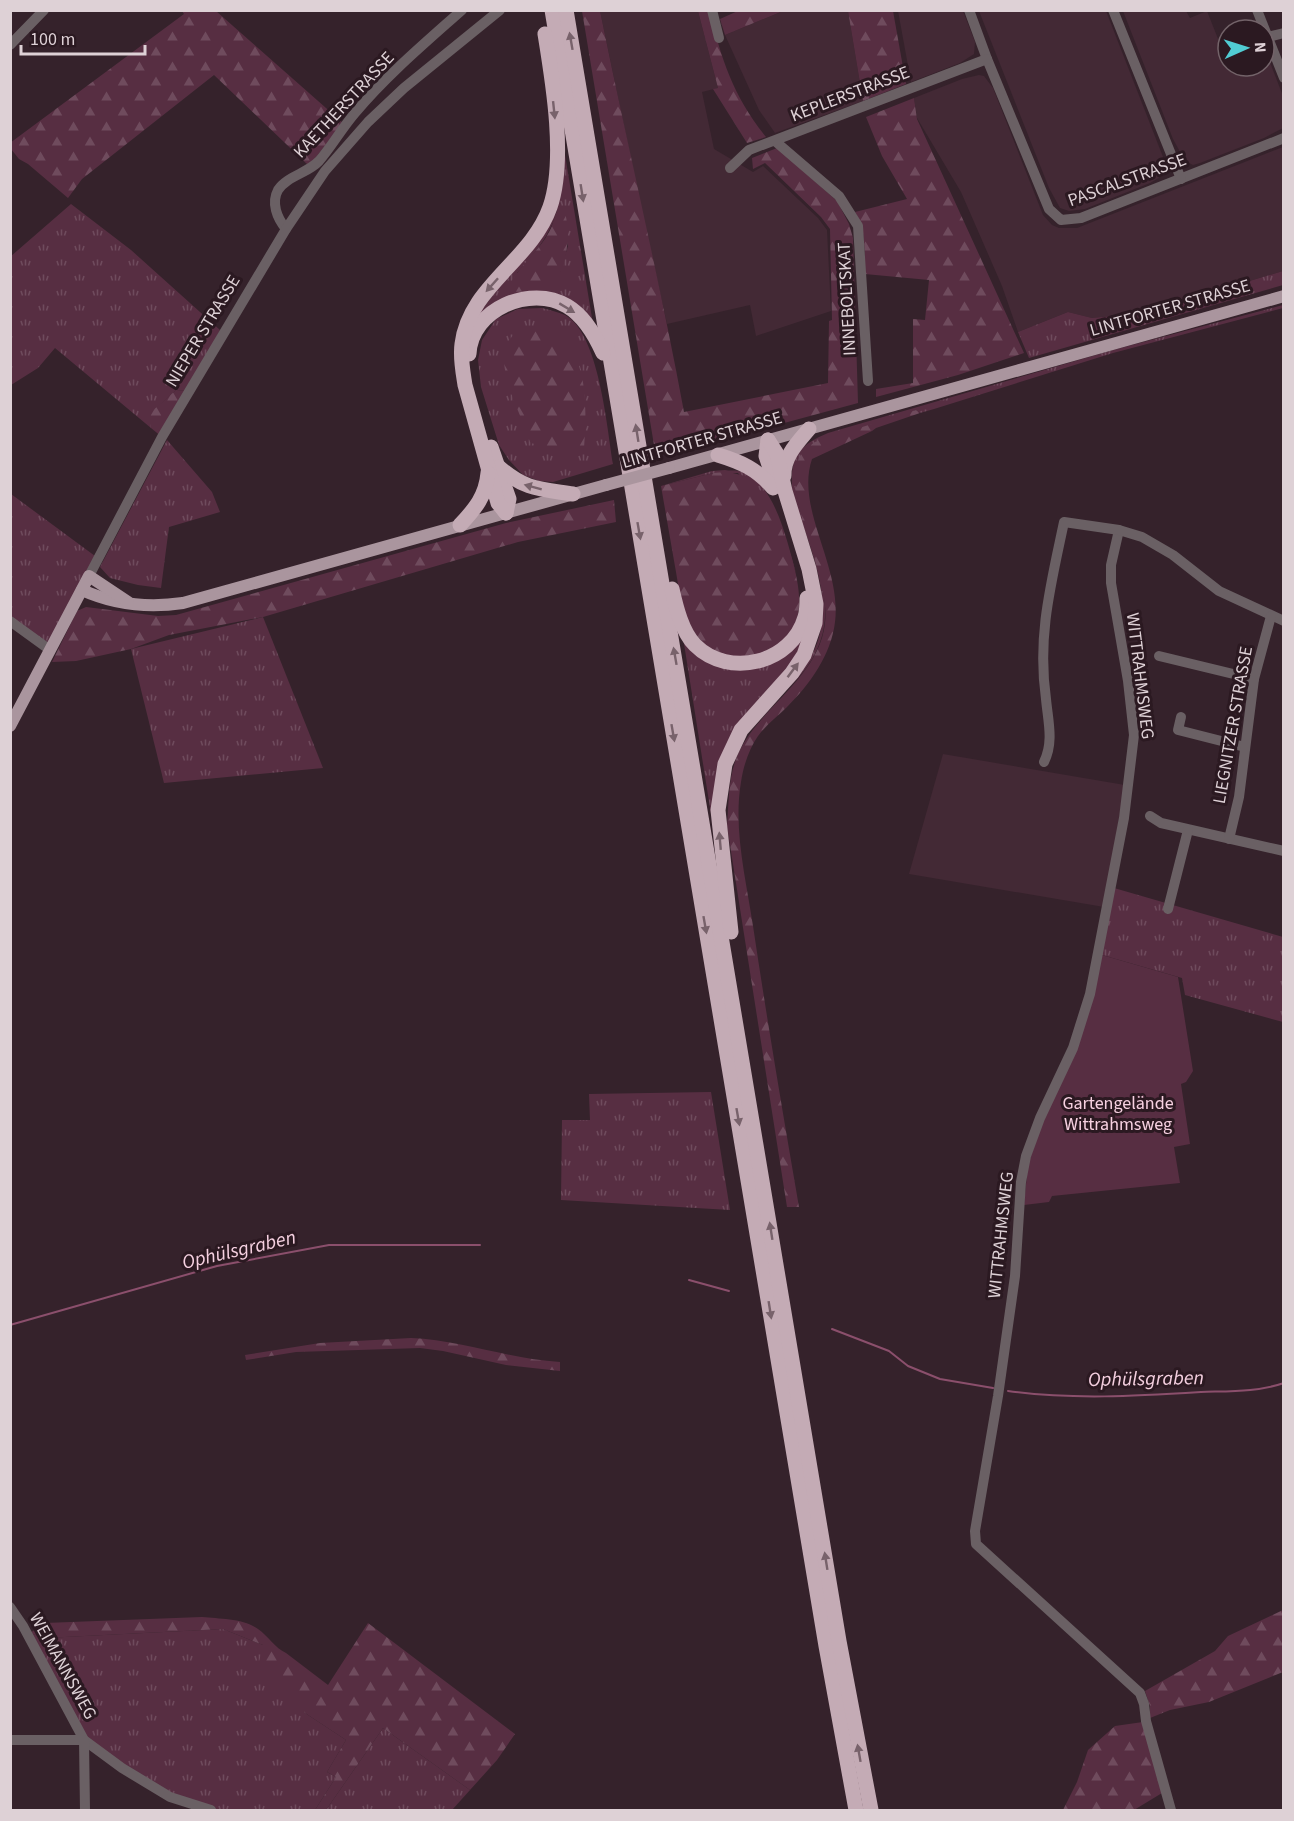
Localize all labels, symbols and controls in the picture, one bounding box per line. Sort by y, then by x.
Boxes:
scale bar [21,18,146,56]
north arrow [1216,18,1276,78]
text: 100 m [30,27,75,52]
one-way arrow [567,32,576,51]
text: N [1249,41,1271,53]
street label: KAETHERSTRASSE [288,46,400,164]
street label: KEPLERSTRASSE [787,60,913,128]
one-way arrow [549,101,559,120]
street label: PASCALSTRASSE [1064,147,1190,213]
one-way arrow [577,183,586,202]
street label: INNEBOLTSKAT [832,241,862,357]
street label: NIEPER STRASSE [160,270,246,392]
street label: LINTFORTER STRASSE [1087,273,1253,343]
one-way arrow [485,277,499,292]
one-way arrow [559,302,575,313]
street label: LINTFORTER STRASSE [619,405,785,475]
one-way arrow [632,423,641,442]
one-way arrow [524,482,542,492]
one-way arrow [635,522,644,541]
street label: WITTRAHMSWEG [1120,611,1160,741]
street label: LIEGNITZER STRASSE [1207,644,1259,806]
one-way arrow [670,647,679,666]
one-way arrow [787,663,799,679]
one-way arrow [669,723,678,742]
one-way arrow [715,832,725,851]
one-way arrow [701,916,710,935]
park label: Gartengelände Wittrahmsweg [1062,1091,1174,1137]
one-way arrow [734,1108,743,1127]
street label: WITTRAHMSWEG [982,1170,1020,1300]
one-way arrow [766,1221,775,1240]
water label: Ophülsgraben [179,1223,299,1277]
one-way arrow [765,1300,774,1319]
water label: Ophülsgraben [1088,1364,1204,1394]
one-way arrow [821,1551,830,1570]
street label: WEIMANNSWEG [23,1608,103,1724]
one-way arrow [855,1743,864,1762]

